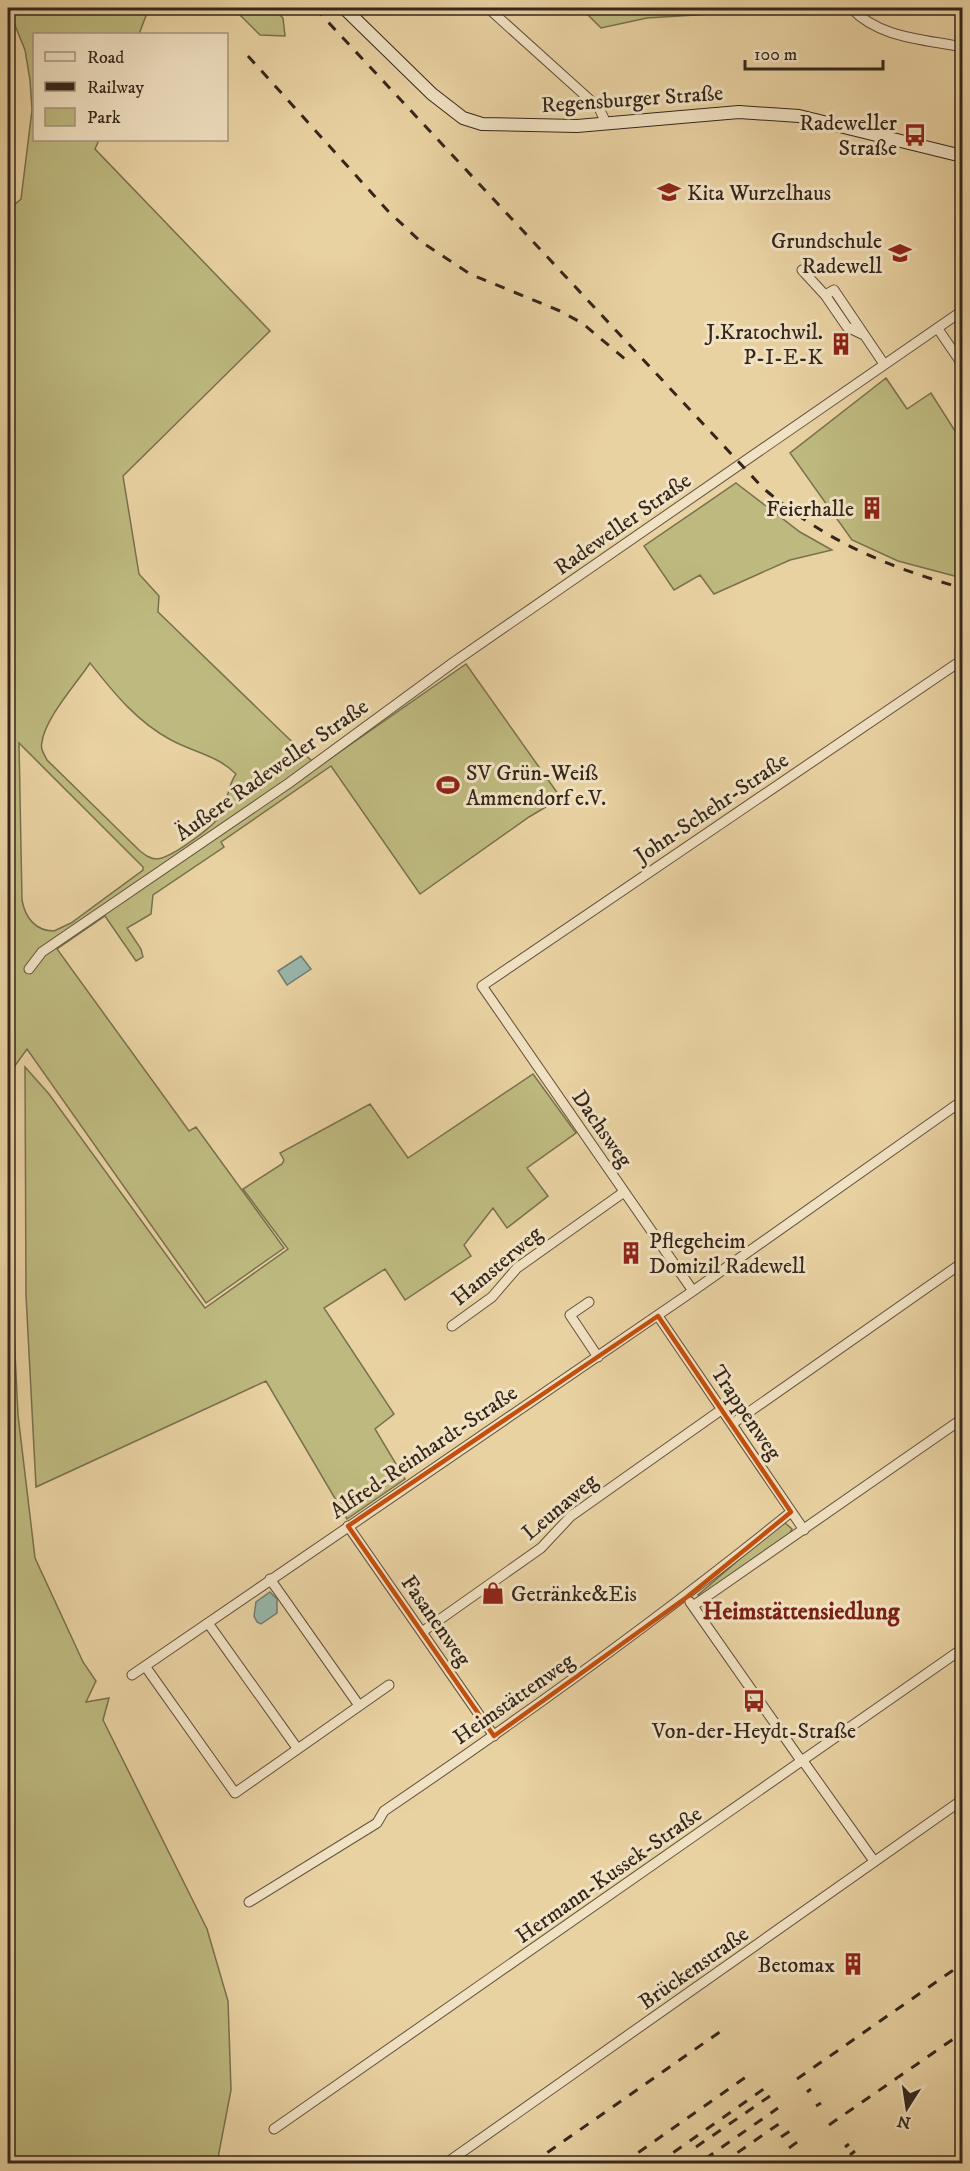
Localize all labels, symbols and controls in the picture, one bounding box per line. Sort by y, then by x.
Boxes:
legend [33,33,228,141]
scale bar [745,33,883,71]
text: 100 m [754,44,797,66]
text: Road [87,47,124,69]
text: Railway [87,77,145,99]
street label: Regensburger Straße [540,80,724,119]
text: Park [87,107,121,129]
place label: Radeweller Straße [799,110,898,162]
bus stop icon: Radeweller Straße [902,122,928,148]
school or university icon: Kita Wurzelhaus [656,179,682,205]
place label: Kita Wurzelhaus [687,180,831,207]
place label: Grundschule Radewell [771,228,882,280]
school or university icon: Grundschule Radewell [887,240,913,266]
place label: J.Kratochwil. P-I-E-K [704,319,824,371]
building icon: J.Kratochwil. P-I-E-K [828,331,854,357]
street label: Radeweller Straße [549,467,696,581]
building icon: Feierhalle [859,495,885,521]
place label: Feierhalle [766,496,854,523]
street label: Äußere Radeweller Straße [170,693,374,847]
street label: John-Schehr-Straße [628,747,794,871]
place label: SV Grün-Weiß Ammendorf e.V. [466,760,606,812]
sports icon: SV Grün-Weiß Ammendorf e.V. [435,772,461,798]
street label: Dachsweg [565,1085,638,1173]
street label: Hamsterweg [446,1220,548,1312]
place label: Pflegeheim Domizil Radewell [649,1228,806,1280]
building icon: Pflegeheim Domizil Radewell [618,1240,644,1266]
street label: Trappenweg [704,1360,787,1466]
street label: Alfred-Reinhardt-Straße [325,1380,523,1525]
street label: Leunaweg [517,1468,603,1546]
street label: Fasanenweg [395,1570,477,1672]
shop icon: Getränke&Eis [480,1580,506,1606]
place label: Getränke&Eis [511,1581,637,1608]
district label: Heimstättensiedlung [703,1597,901,1627]
street label: Heimstättenweg [448,1647,580,1751]
bus stop icon: Von-der-Heydt-Straße [741,1688,767,1714]
place label: Von-der-Heydt-Straße [651,1718,856,1745]
street label: Hermann-Kussek-Straße [510,1801,707,1950]
street label: Brückenstraße [634,1921,754,2016]
building icon: Betomax [840,1951,866,1977]
place label: Betomax [758,1952,835,1979]
north arrow [877,2078,937,2138]
text: N [896,2111,913,2133]

